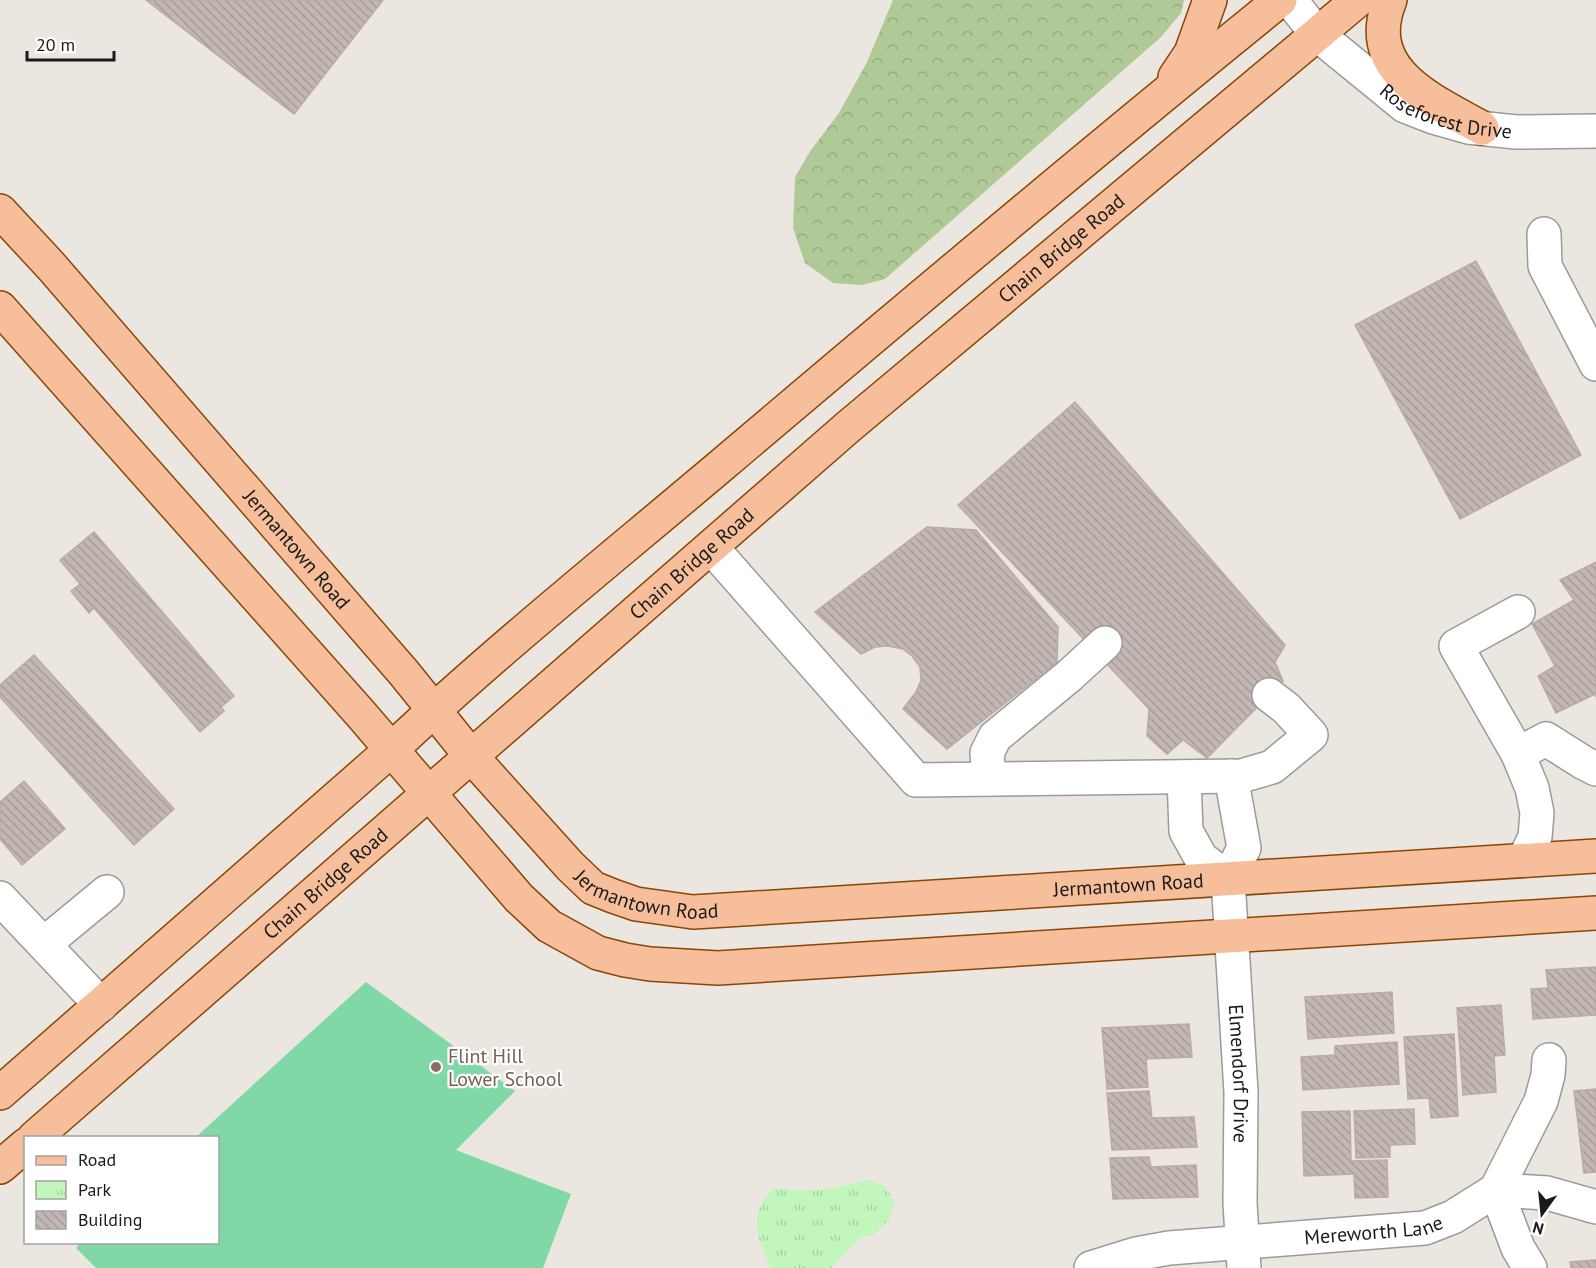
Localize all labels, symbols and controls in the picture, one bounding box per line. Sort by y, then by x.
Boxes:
scale bar [27,24,114,62]
text: 20 m [36,33,75,56]
street label: Roseforest Drive [1374,78,1513,145]
street label: Chain Bridge Road [993,188,1130,309]
street label: Jermantown Road [237,483,356,615]
street label: Chain Bridge Road [624,502,759,625]
street label: Chain Bridge Road [258,822,393,945]
street label: Jermantown Road [568,863,719,926]
street label: Jermantown Road [1052,867,1204,903]
street label: Elmendorf Drive [1223,1004,1254,1143]
place label: Flint Hill Lower School [448,1043,562,1092]
marker: Flint Hill Lower School [429,1060,443,1074]
legend [24,1136,219,1244]
text: Road [78,1148,116,1171]
text: Park [78,1178,111,1201]
north arrow [1512,1184,1572,1244]
text: Building [78,1208,142,1231]
street label: Mereworth Lane [1303,1209,1447,1250]
text: N [1530,1217,1546,1240]

